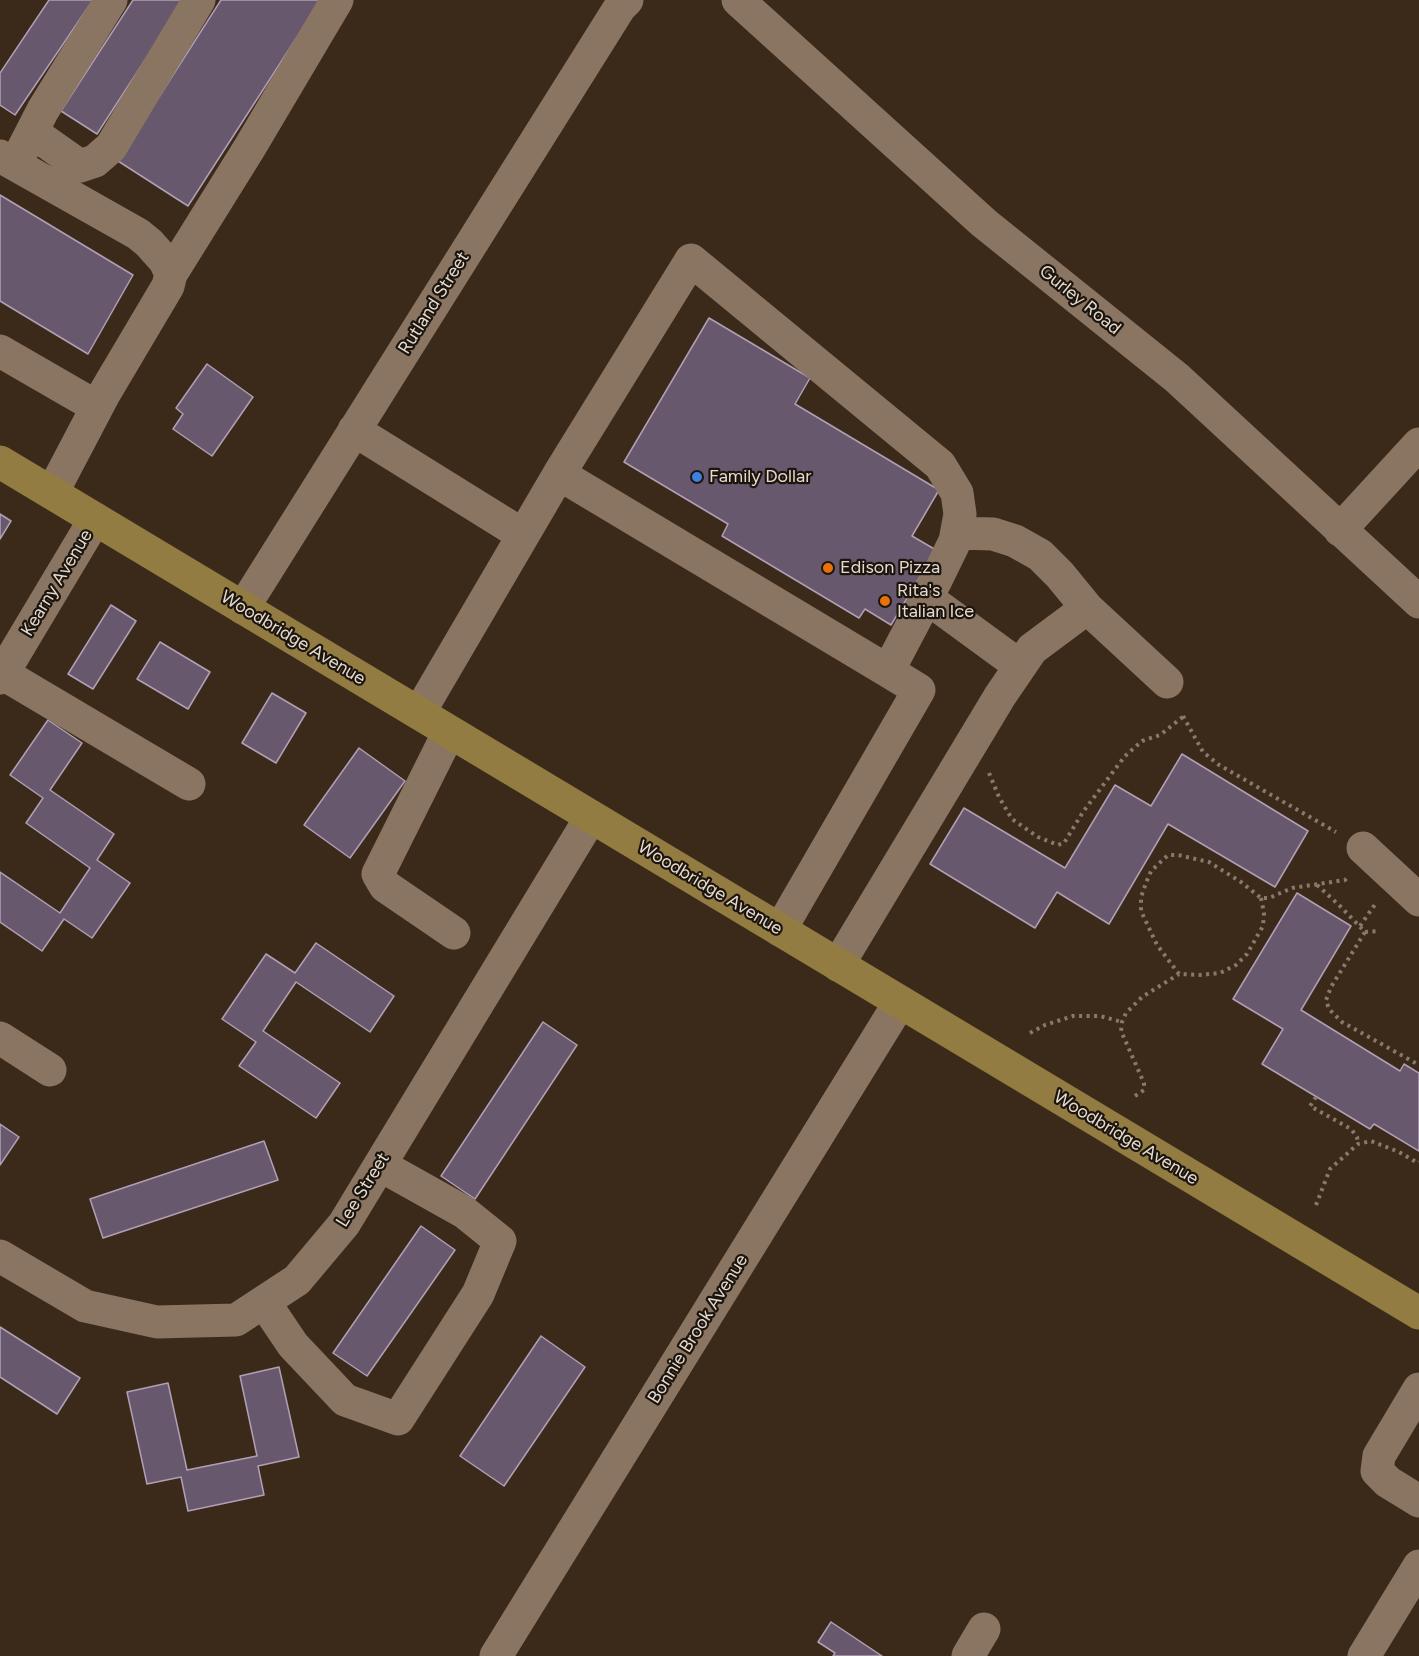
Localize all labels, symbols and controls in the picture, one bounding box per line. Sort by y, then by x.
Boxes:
street label: Rutland Street [394,248,474,358]
street label: Gurley Road [1035,261,1125,339]
place label: Family Dollar [709,466,811,488]
marker: Family Dollar [690,470,704,484]
street label: Kearny Avenue [17,526,97,640]
place label: Edison Pizza [840,557,940,579]
marker: Edison Pizza [821,561,835,575]
place label: Rita's Italian Ice [897,580,974,622]
street label: Woodbridge Avenue [217,586,369,690]
marker: Rita's Italian Ice [878,594,892,608]
street label: Woodbridge Avenue [634,836,786,940]
street label: Woodbridge Avenue [1050,1086,1202,1190]
street label: Lee Street [332,1149,394,1231]
street label: Bonnie Brook Avenue [643,1250,753,1408]

